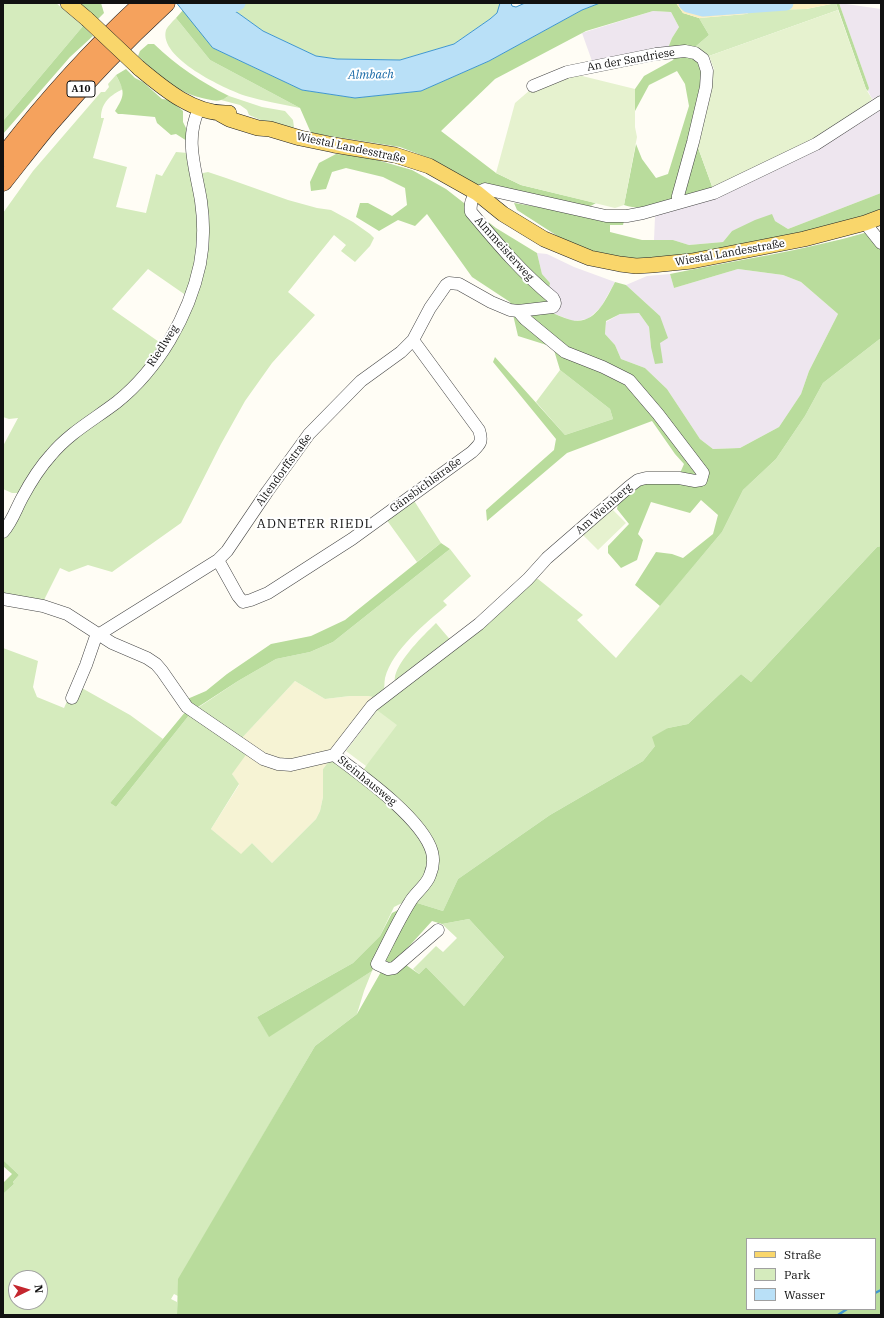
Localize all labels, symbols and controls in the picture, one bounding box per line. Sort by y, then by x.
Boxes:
street label: An der Sandriese [586,46,676,74]
water label: Almbach [348,67,394,83]
road number: A10 [67,81,95,97]
street label: Wiestal Landesstraße [295,130,407,166]
street label: Almmeisterweg [472,214,536,284]
street label: Wiestal Landesstraße [674,237,786,269]
street label: Riedlweg [145,323,181,369]
street label: Altendorffstraße [253,431,315,509]
street label: Gänsbichlstraße [388,455,464,515]
street label: Am Weinberg [573,481,635,537]
district label: ADNETER RIEDL [257,516,373,532]
street label: Steinhausweg [335,753,399,809]
legend [746,1238,876,1310]
text: Straße [784,1247,821,1262]
text: Park [784,1267,810,1282]
north arrow [8,1270,48,1310]
text: N [32,1284,46,1294]
text: Wasser [784,1287,825,1302]

